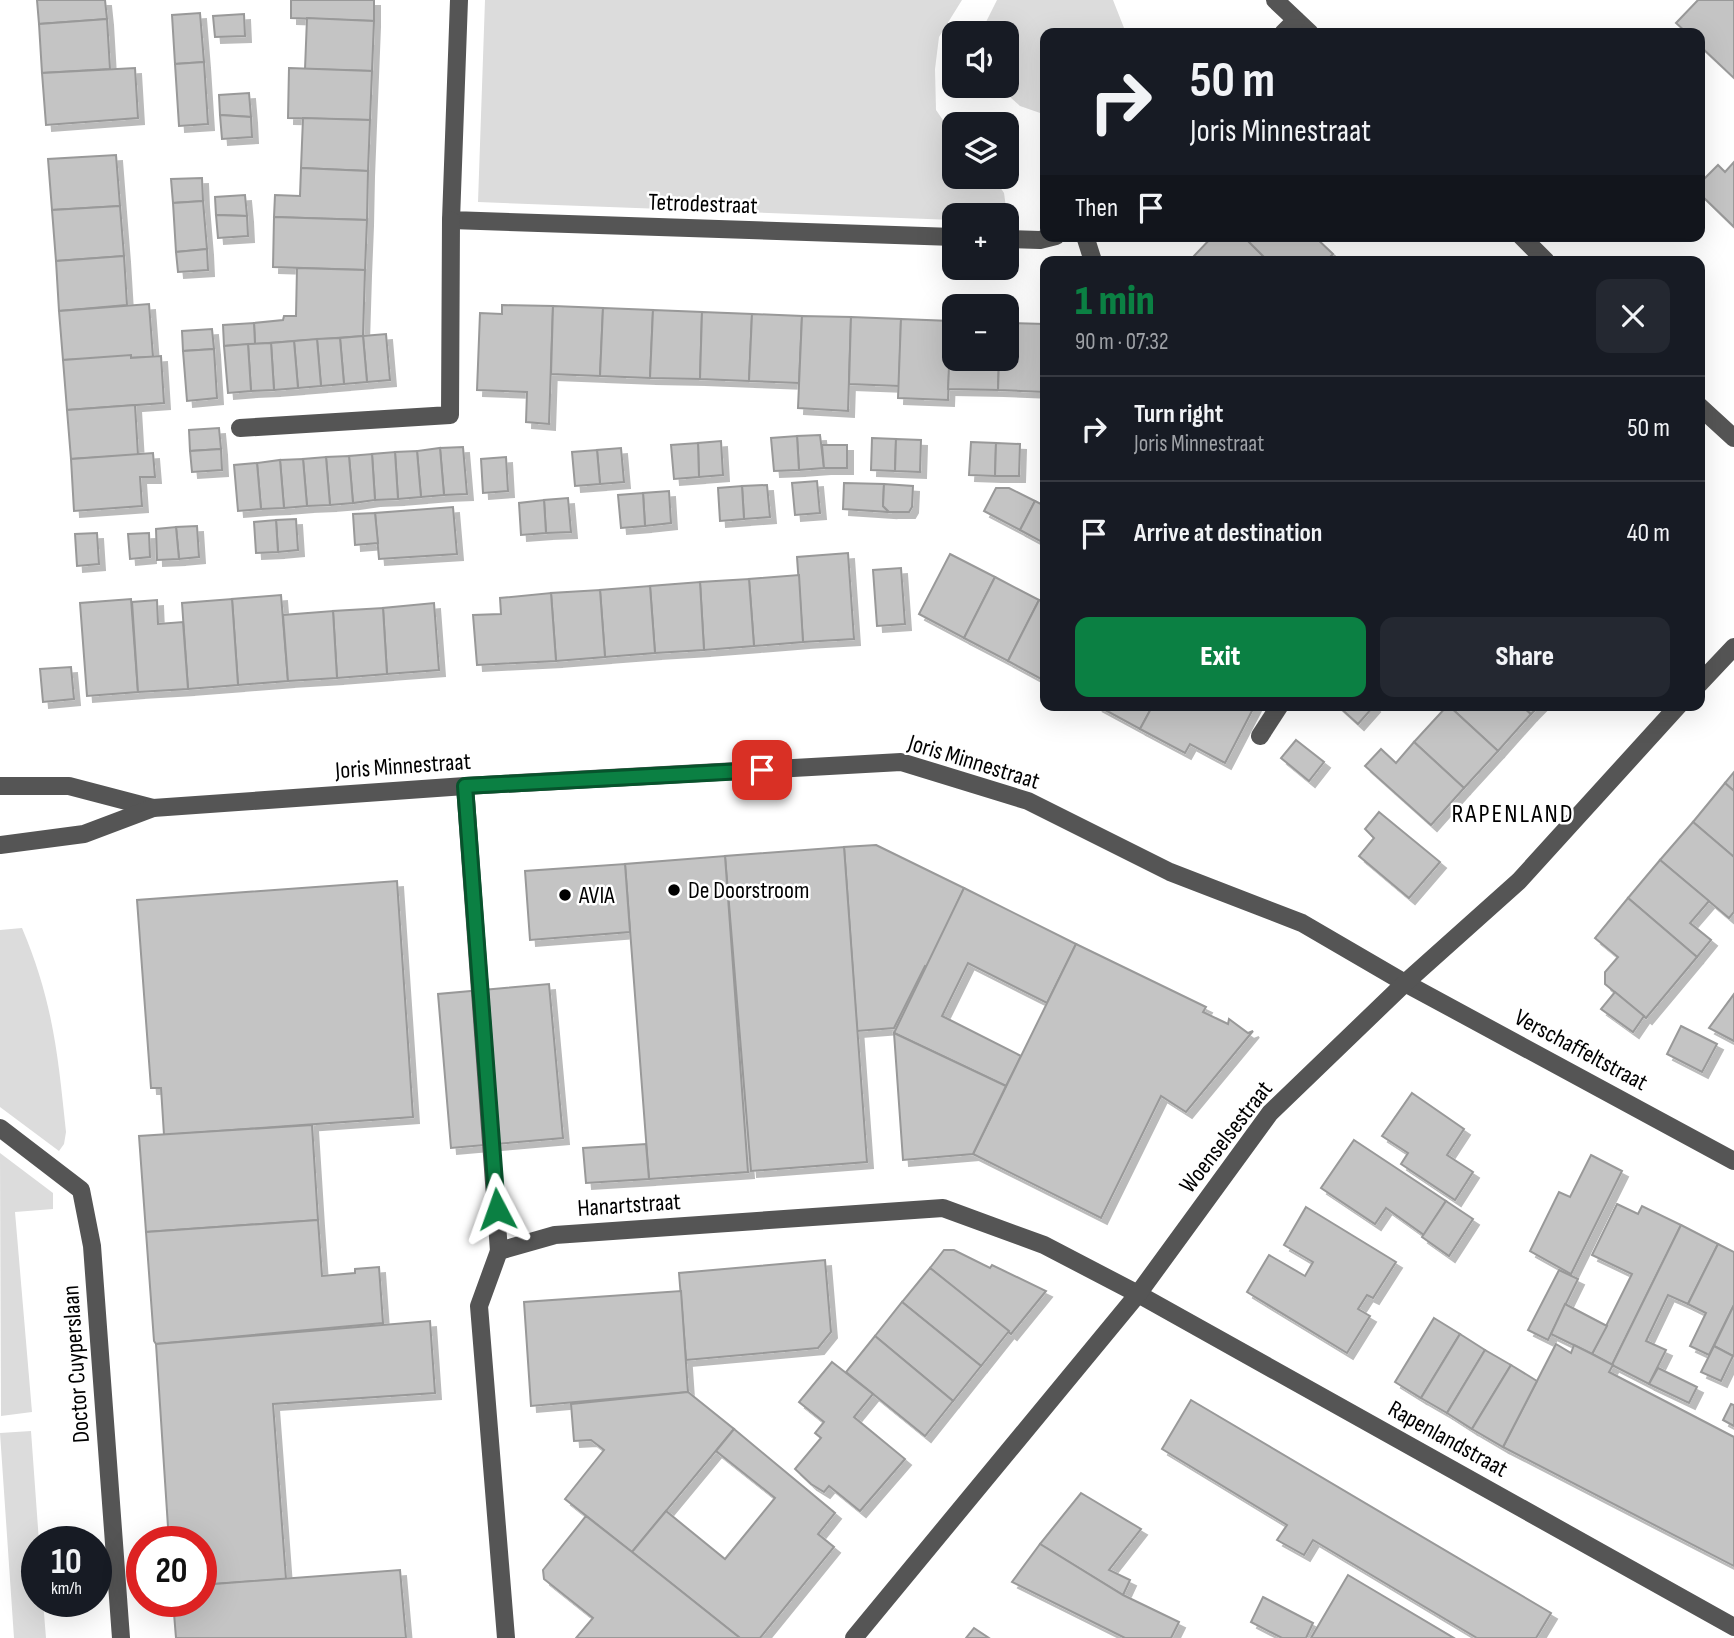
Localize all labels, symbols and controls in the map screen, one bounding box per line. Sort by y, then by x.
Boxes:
map controls [942,21,1019,371]
button: sound [942,21,1019,98]
text: 50 m [1190,52,1275,111]
icon: right [1075,56,1166,147]
button: layers [942,112,1019,189]
text: Joris Minnestraat [1190,112,1371,151]
street label: Tetrodestraat [648,188,758,220]
icon: arrive [1132,189,1170,227]
text: Then [1075,193,1118,224]
button: + [942,203,1019,280]
text: 1 min [1075,276,1155,327]
button: close [1596,279,1670,353]
button: − [942,294,1019,371]
text: 90 m · 07:32 [1075,328,1169,356]
text: Turn right [1134,399,1223,430]
icon: right [1075,410,1113,448]
text: 50 m [1627,413,1670,444]
text: Joris Minnestraat [1134,430,1264,458]
icon: arrive [1075,515,1113,553]
text: Arrive at destination [1134,518,1322,549]
text: 40 m [1627,518,1670,549]
button: Exit [1075,617,1366,697]
button: Share [1380,617,1670,697]
street label: Joris Minnestraat [904,728,1043,796]
pin [732,740,792,800]
street label: Joris Minnestraat [333,747,472,785]
icon: arrive [743,751,781,789]
district label: RAPENLAND [1452,799,1574,830]
place label: De Doorstroom [688,876,809,905]
place label: AVIA [578,881,615,910]
marker: De Doorstroom [666,882,682,898]
marker: AVIA [557,887,573,903]
street label: Verschaffeltstraat [1509,1003,1653,1097]
street label: Woenselsestraat [1173,1075,1279,1199]
position arrow [460,1172,534,1246]
street label: Hanartstraat [576,1187,682,1223]
street label: Doctor Cuyperslaan [56,1284,96,1444]
street label: Rapenlandstraat [1383,1394,1513,1484]
speed limit sign: 20 [126,1526,217,1617]
text: 10 [51,1541,82,1584]
text: km/h [51,1578,82,1599]

